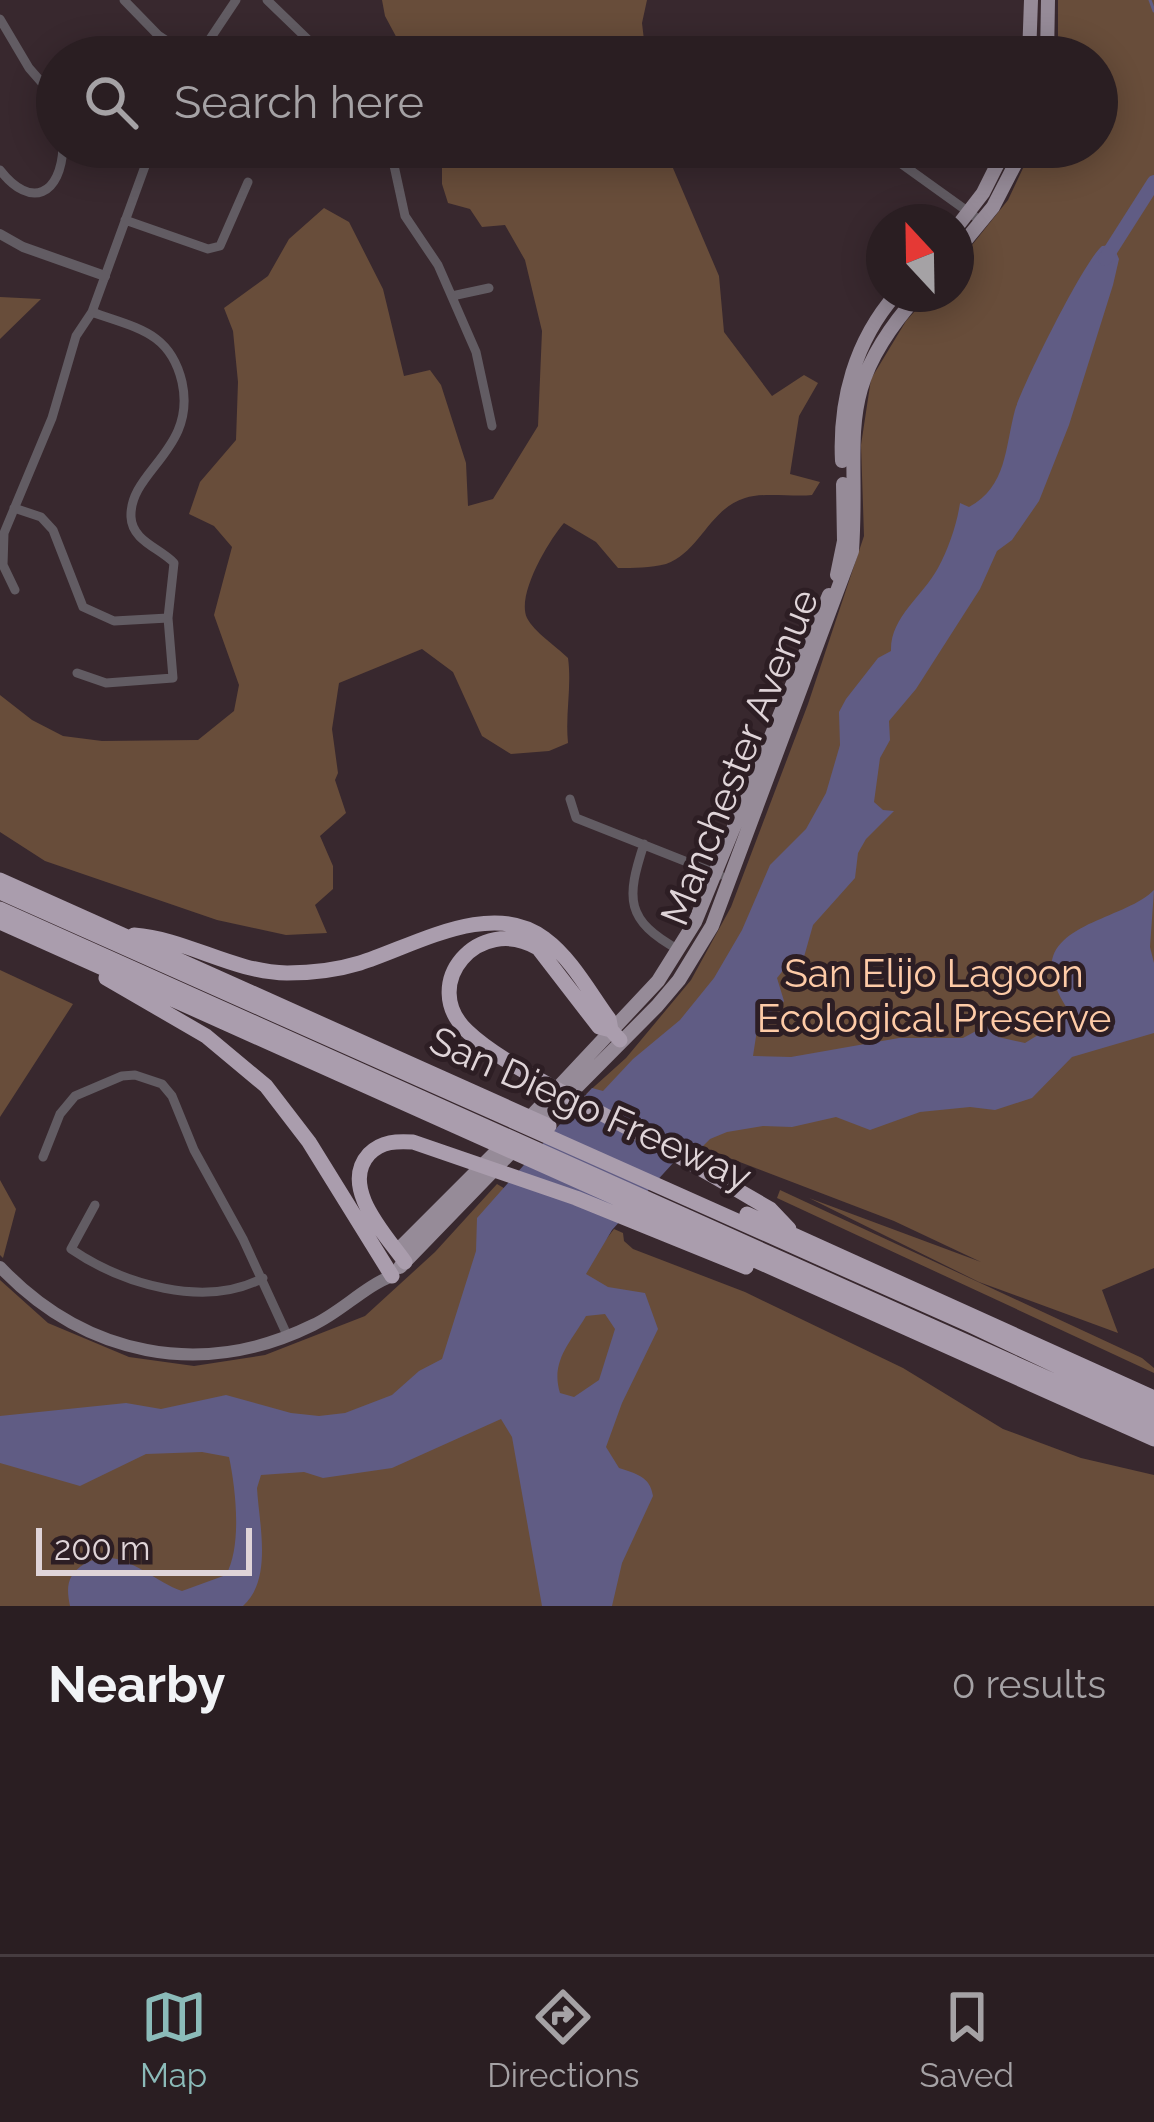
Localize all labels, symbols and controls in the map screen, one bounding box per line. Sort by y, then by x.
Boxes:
search box [36,36,1118,168]
icon: search [78,69,144,135]
text: Search here [174,76,424,129]
north arrow [866,204,974,312]
street label: Manchester Avenue [651,582,827,932]
park label: San Elijo Lagoon Ecological Preserve [757,950,1111,1041]
street label: San Diego Freeway [423,1016,759,1200]
scale bar [36,1522,252,1575]
text: 200 m [54,1529,150,1568]
text: Nearby [48,1654,225,1714]
text: 0 results [952,1661,1106,1707]
tab: Map [140,1984,207,2095]
tab: Directions [487,1984,640,2095]
tab: Saved [920,1984,1014,2095]

